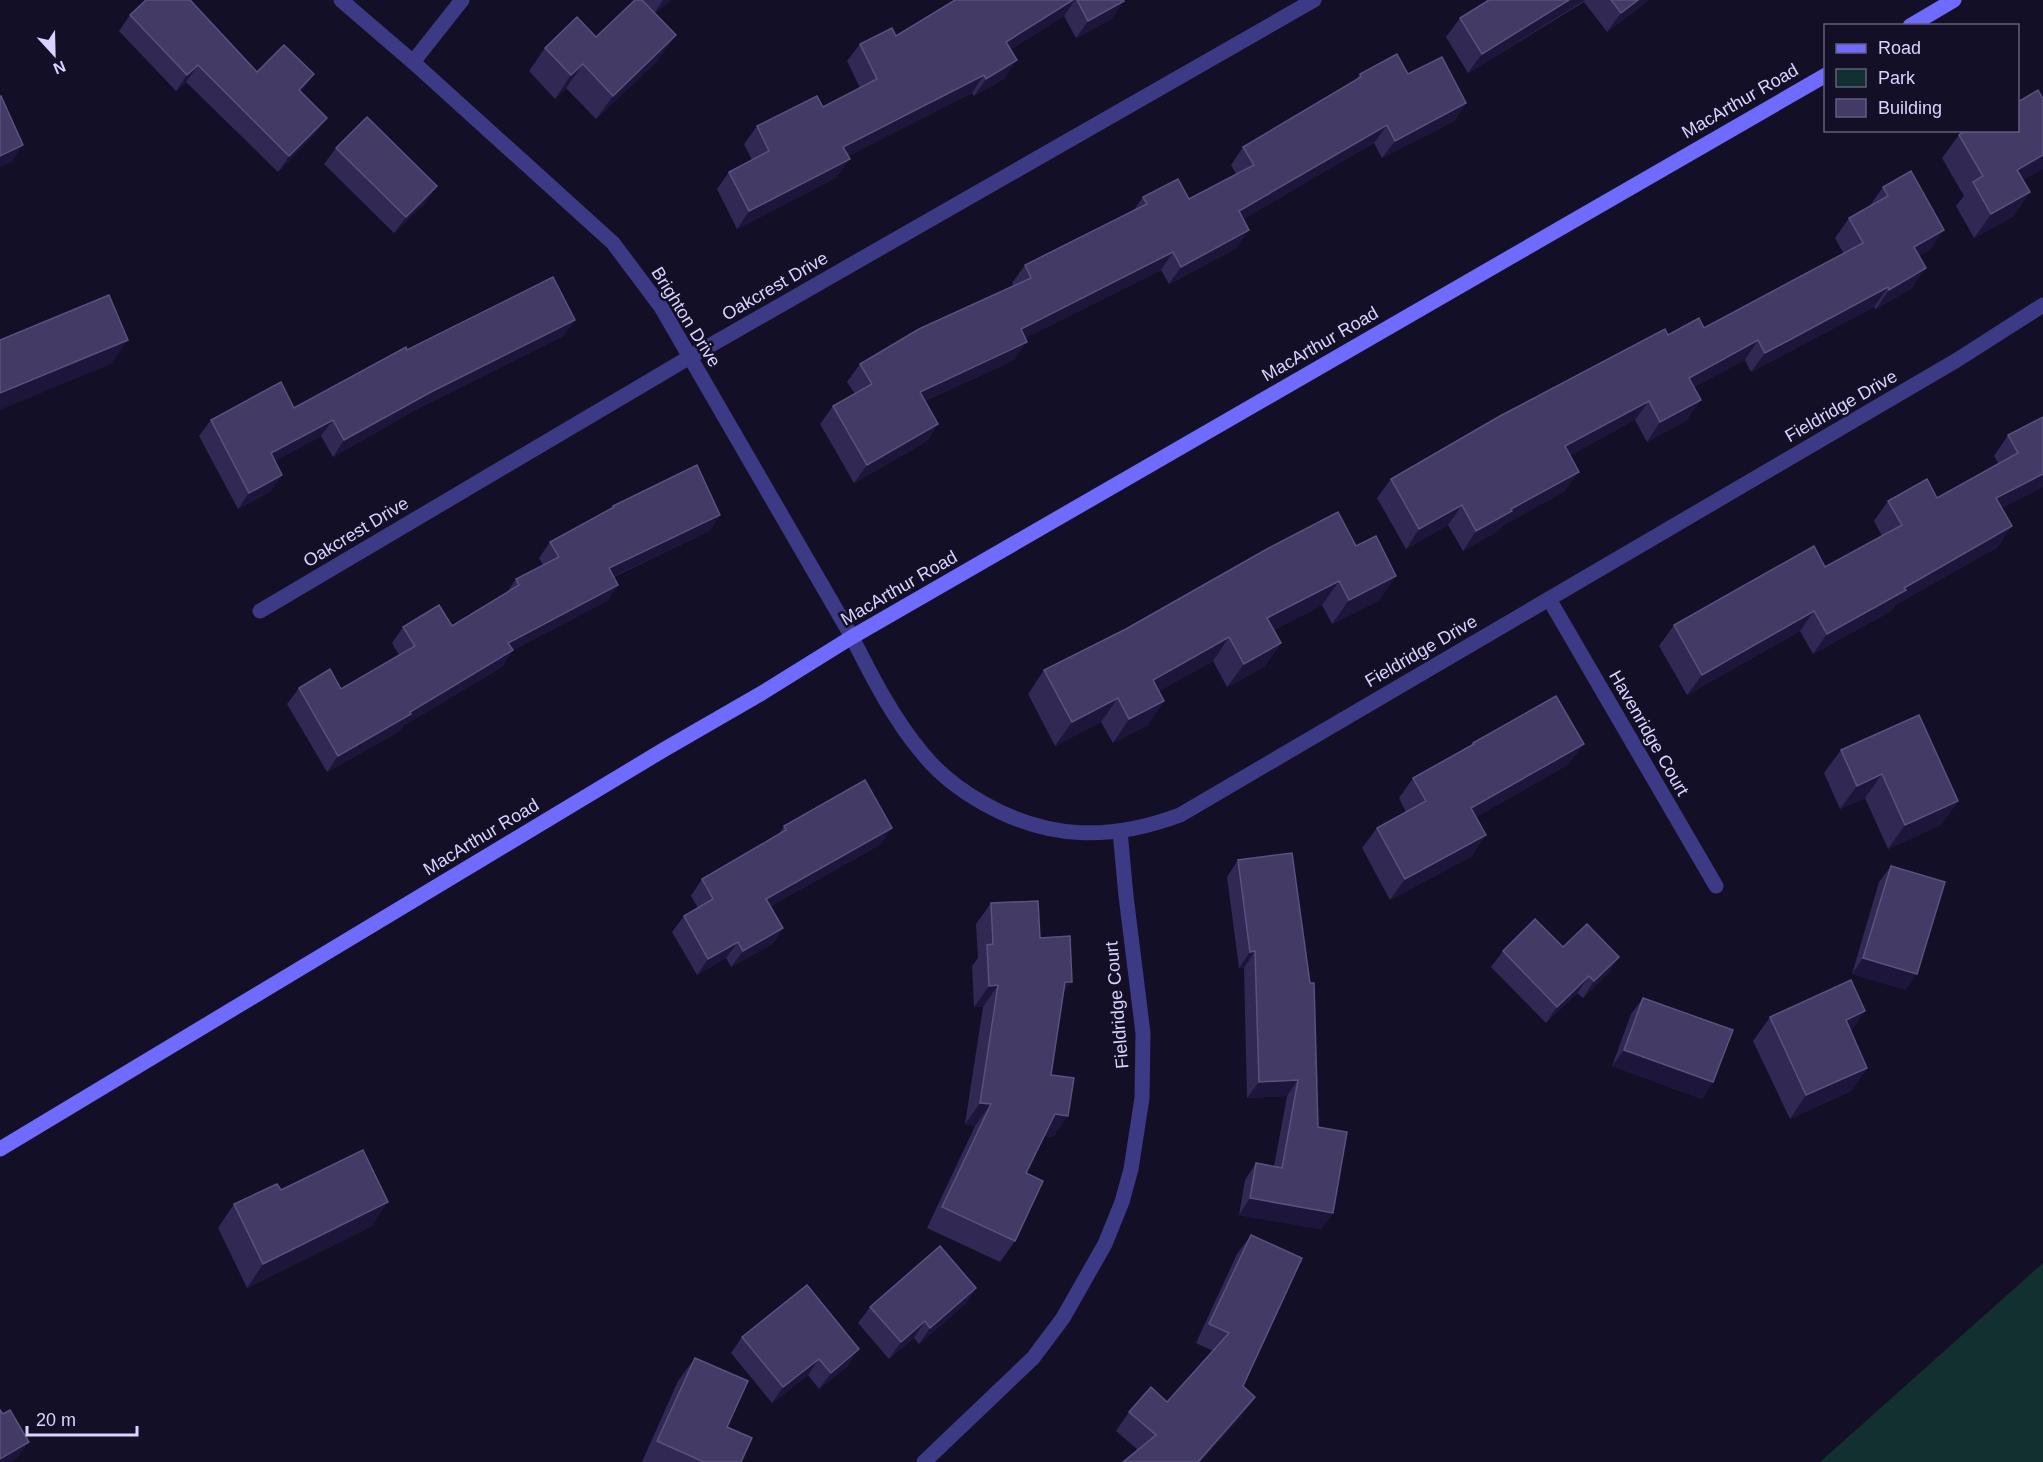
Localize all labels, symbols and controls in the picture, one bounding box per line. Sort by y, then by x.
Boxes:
north arrow [24,24,84,84]
legend [1824,24,2019,132]
text: Road [1878,38,1921,58]
text: N [51,57,68,77]
street label: MacArthur Road [1678,60,1802,142]
text: Park [1878,68,1916,88]
text: Building [1878,98,1942,118]
street label: Oakcrest Drive [718,248,832,324]
street label: Brighton Drive [647,263,725,371]
street label: MacArthur Road [1258,303,1382,385]
street label: Fieldridge Drive [1781,366,1901,446]
street label: Oakcrest Drive [300,493,412,571]
street label: MacArthur Road [837,547,961,629]
street label: Fieldridge Drive [1361,611,1481,691]
street label: Havenridge Court [1605,667,1693,799]
street label: MacArthur Road [420,795,542,879]
street label: Fieldridge Court [1101,940,1133,1070]
scale bar [27,1399,136,1437]
text: 20 m [36,1410,76,1430]

